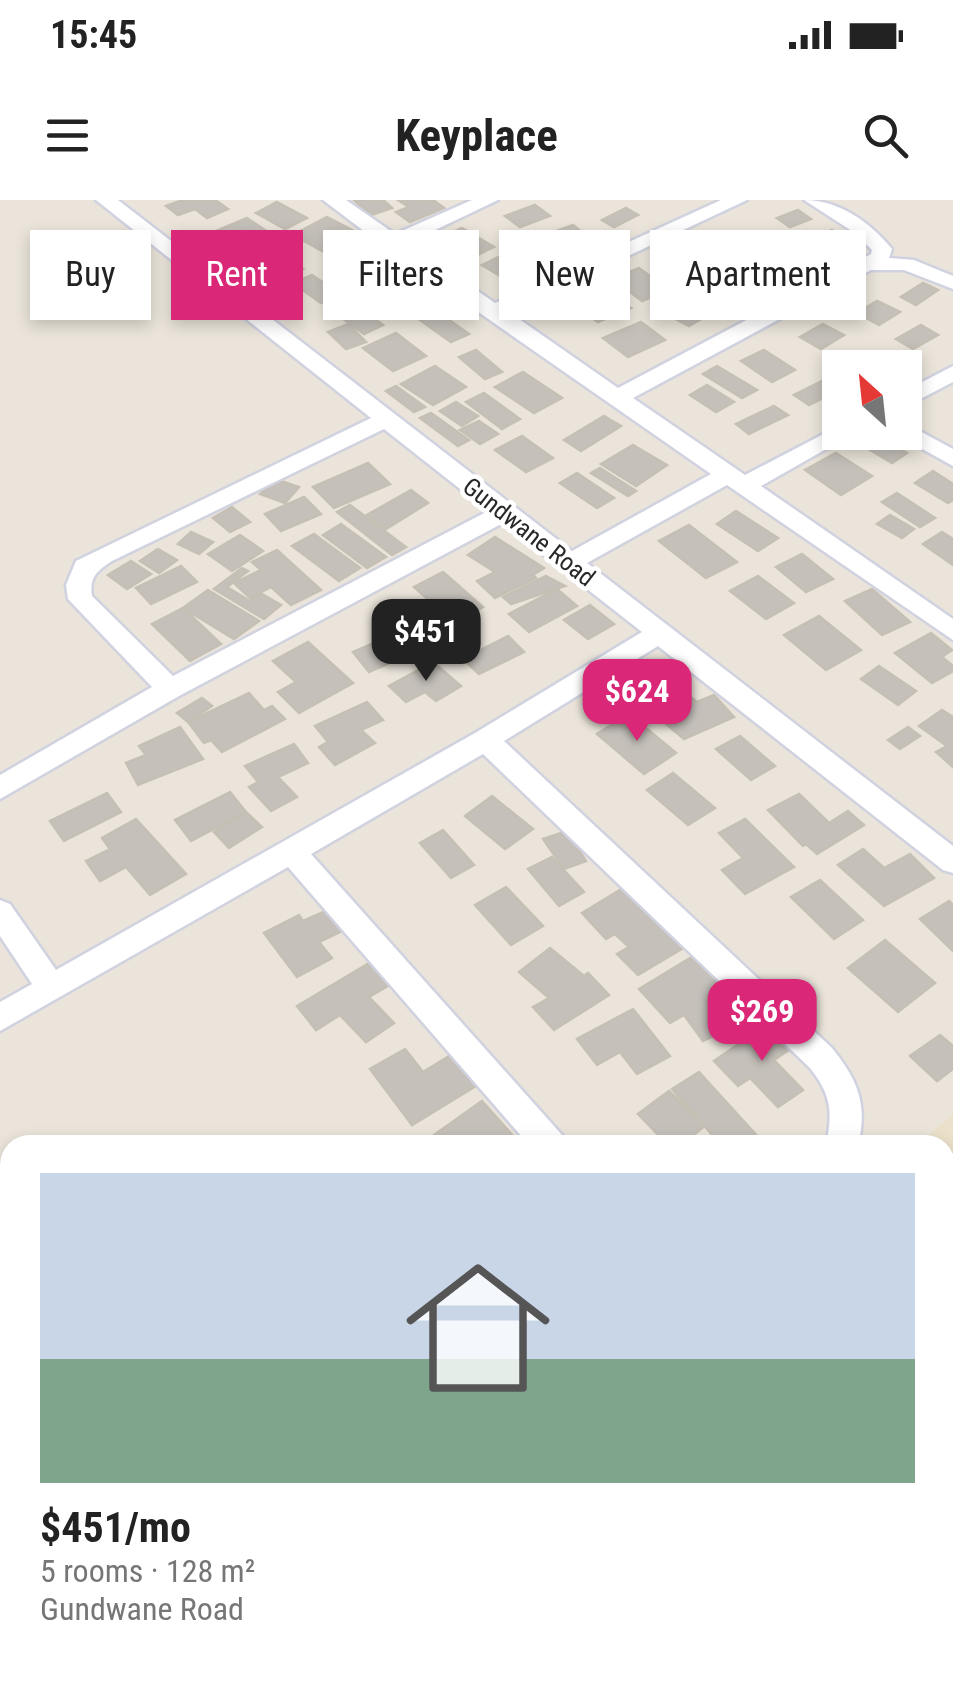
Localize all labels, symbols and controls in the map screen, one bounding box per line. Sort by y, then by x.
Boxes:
text: 15:45 [50,13,137,57]
icon: menu [40,108,95,163]
icon: search [858,108,913,163]
text: Keyplace [395,109,558,162]
chip: Buy [30,230,151,320]
chip: Rent [171,230,303,320]
chip: Filters [323,230,479,320]
chip: New [499,230,630,320]
chip: Apartment [650,230,866,320]
north arrow [822,350,922,450]
map controls [822,350,922,450]
street label: Gundwane Road [457,472,601,592]
pin: $451 [367,599,485,684]
text: $451 [394,612,458,650]
pin: $624 [578,659,696,744]
text: $624 [605,672,669,710]
pin: $269 [703,979,821,1064]
text: $269 [730,992,794,1030]
icon: home [388,1238,568,1418]
text: $451/mo [40,1503,191,1552]
text: 5 rooms · 128 m² [40,1552,255,1590]
text: Gundwane Road [40,1590,244,1628]

